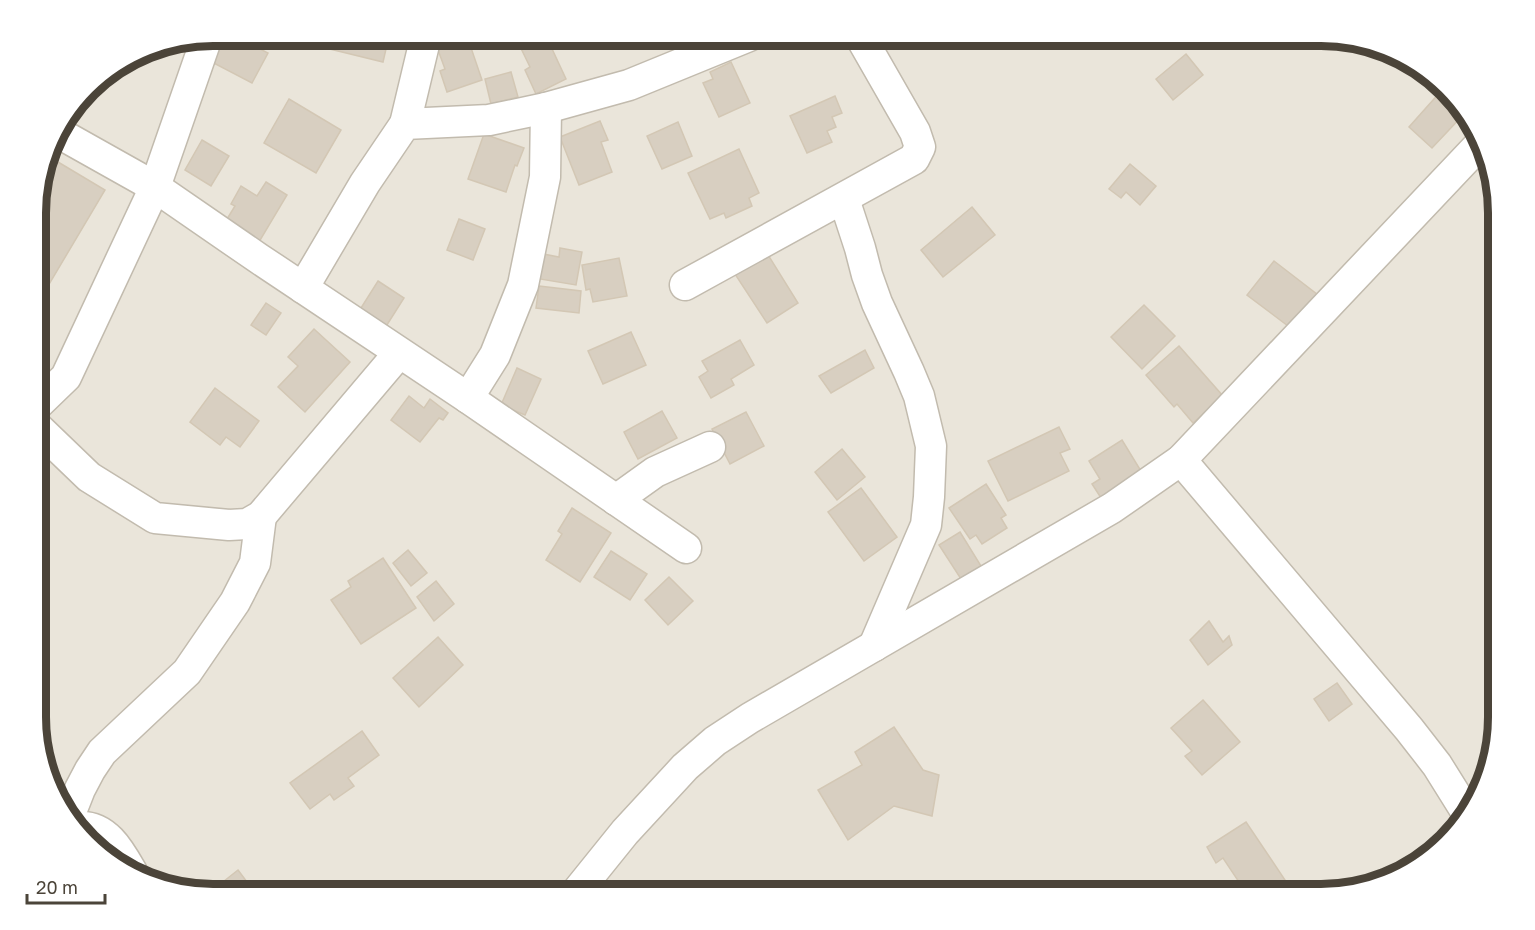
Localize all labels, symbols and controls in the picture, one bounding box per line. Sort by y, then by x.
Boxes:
scale bar [27,867,105,905]
text: 20 m [36,876,78,898]

